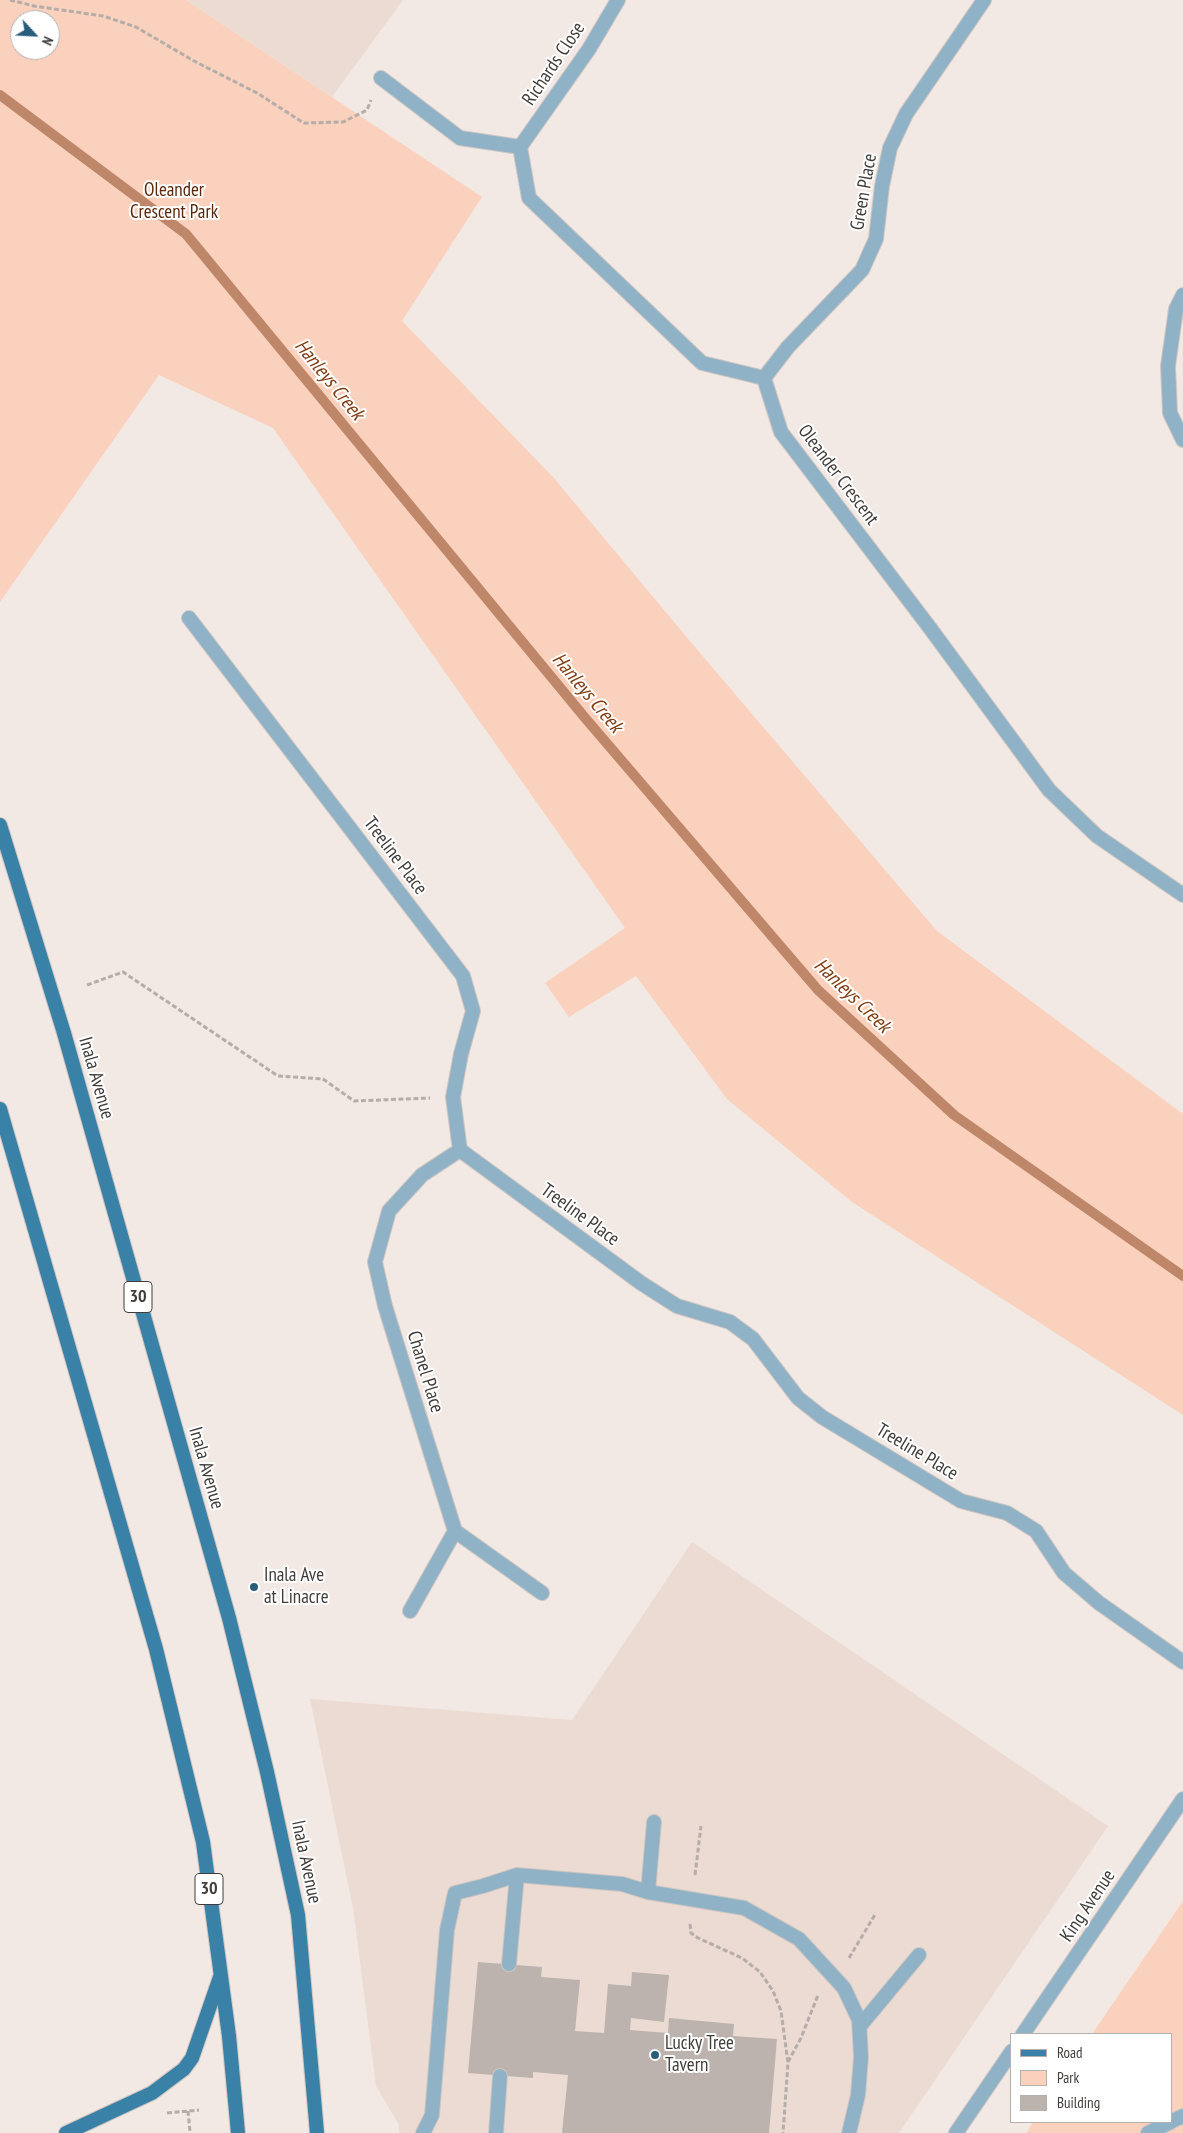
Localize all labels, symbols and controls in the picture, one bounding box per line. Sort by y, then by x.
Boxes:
north arrow [10,10,60,60]
street label: Richards Close [518,18,590,110]
text: N [38,34,57,48]
street label: Green Place [846,152,882,232]
park label: Oleander Crescent Park [130,180,218,224]
water label: Hanleys Creek [289,335,369,425]
street label: Oleander Crescent [793,420,883,530]
water label: Hanleys Creek [547,648,627,738]
street label: Treeline Place [358,813,432,899]
water label: Hanleys Creek [809,954,895,1038]
street label: Inala Avenue [73,1034,119,1122]
street label: Treeline Place [536,1179,624,1251]
road number: 30 [124,1281,152,1312]
street label: Chanel Place [402,1328,448,1416]
street label: Treeline Place [872,1419,962,1485]
street label: Inala Avenue [183,1424,229,1512]
place label: Inala Ave at Linacre [264,1565,329,1609]
marker: Inala Ave at Linacre [248,1581,260,1593]
street label: Inala Avenue [286,1818,326,1906]
street label: King Avenue [1056,1866,1120,1946]
road number: 30 [195,1874,223,1905]
place label: Lucky Tree Tavern [665,2033,734,2077]
legend [1010,2033,1173,2123]
text: Road [1057,2043,1083,2062]
marker: Lucky Tree Tavern [649,2049,661,2061]
text: Park [1057,2068,1079,2087]
text: Building [1057,2093,1100,2112]

